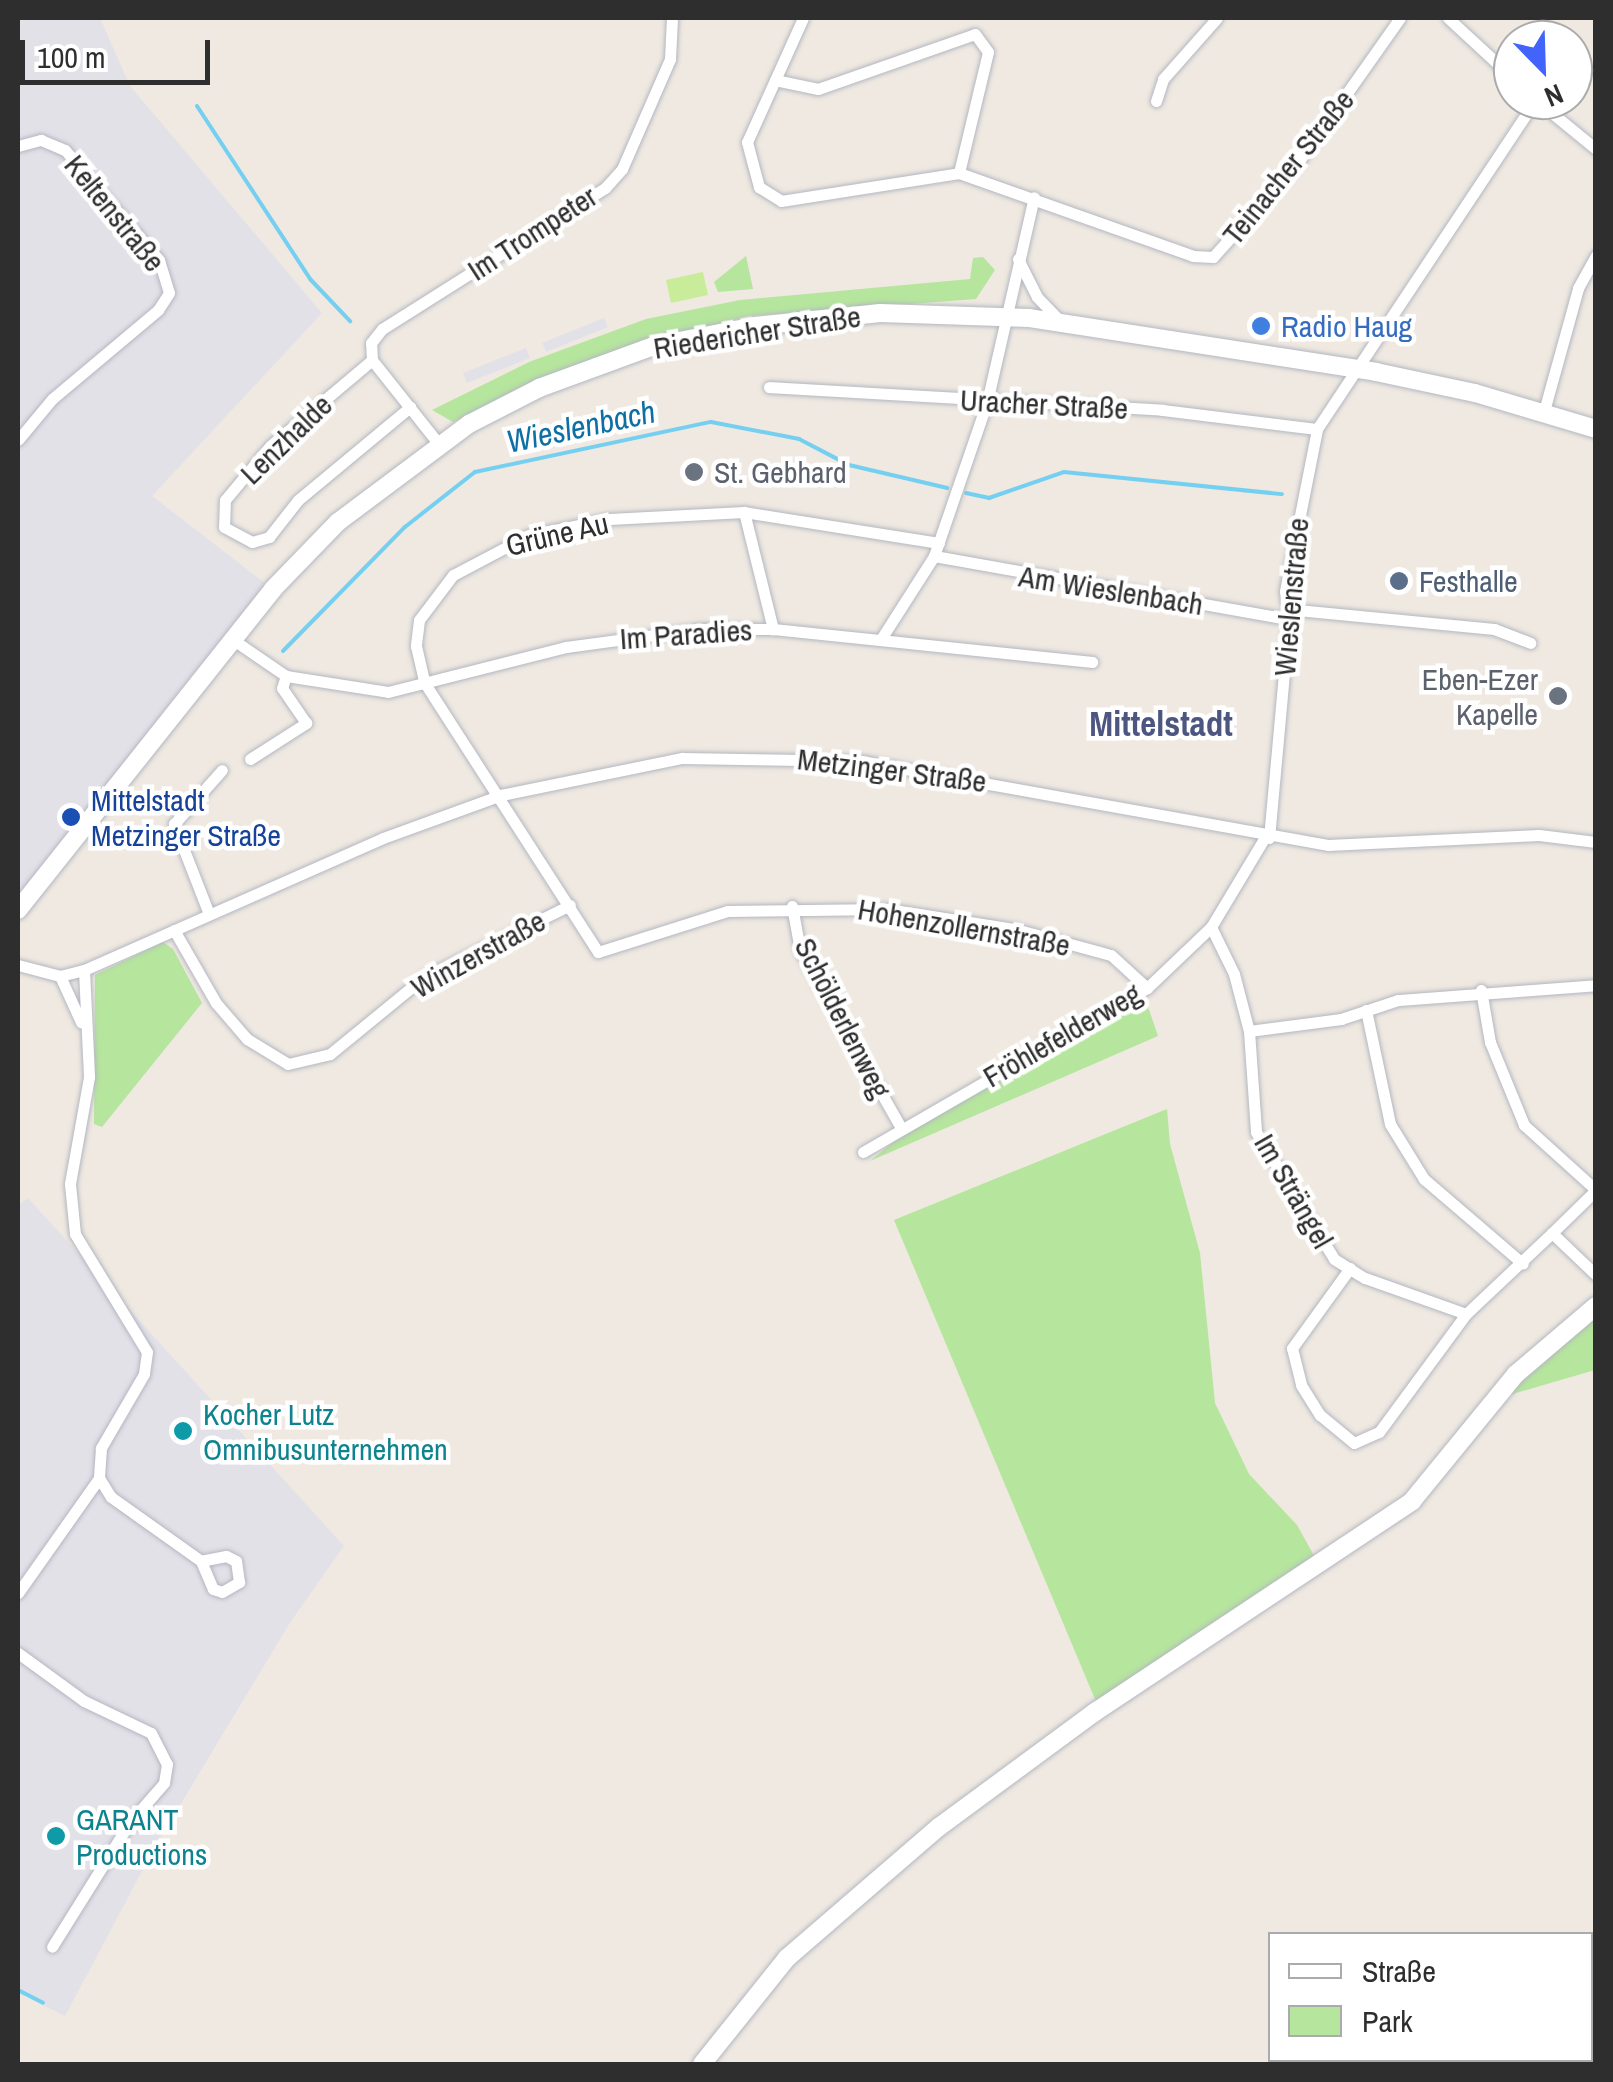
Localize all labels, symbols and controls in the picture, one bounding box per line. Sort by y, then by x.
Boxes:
scale bar [25,20,215,82]
north arrow [1493,20,1593,120]
text: 100 m [37,37,105,77]
text: N [1539,75,1569,116]
street label: Teinacher Straße [1215,82,1361,252]
street label: Keltenstraße [57,147,173,279]
street label: Im Trompeter [461,178,603,288]
street label: Riedericher Straße [651,298,863,366]
place label: Radio Haug [1281,308,1412,344]
marker: Radio Haug [1250,315,1272,337]
street label: Uracher Straße [959,382,1129,426]
street label: Lenzhalde [233,387,339,491]
water label: Wieslenbach [503,393,659,461]
place label: St. Gebhard [714,454,847,490]
marker: St. Gebhard [683,461,705,483]
street label: Grüne Au [502,505,612,563]
street label: Wieslenstraße [1266,516,1316,678]
street label: Am Wieslenbach [1016,558,1206,622]
place label: Festhalle [1419,563,1518,599]
marker: Festhalle [1388,570,1410,592]
street label: Im Paradies [619,611,753,657]
place label: Eben-Ezer Kapelle [1422,661,1538,732]
marker: Eben-Ezer Kapelle [1547,685,1569,707]
district label: Mittelstadt [1089,703,1233,745]
street label: Metzinger Straße [795,741,989,799]
place label: Mittelstadt Metzinger Straße [91,782,281,852]
marker: Mittelstadt Metzinger Straße [60,806,82,828]
street label: Hohenzollernstraße [855,891,1073,963]
street label: Winzerstraße [405,902,551,1006]
street label: Schölderlenweg [787,932,899,1104]
street label: Fröhlefelderweg [977,975,1147,1095]
street label: Im Strängel [1247,1128,1341,1254]
place label: Kocher Lutz Omnibusunternehmen [203,1396,448,1466]
marker: Kocher Lutz Omnibusunternehmen [172,1420,194,1442]
place label: GARANT Productions [76,1801,207,1872]
marker: GARANT Productions [45,1825,67,1847]
legend [1268,1932,1593,2062]
text: Straße [1362,1951,1436,1991]
text: Park [1362,2001,1413,2041]

